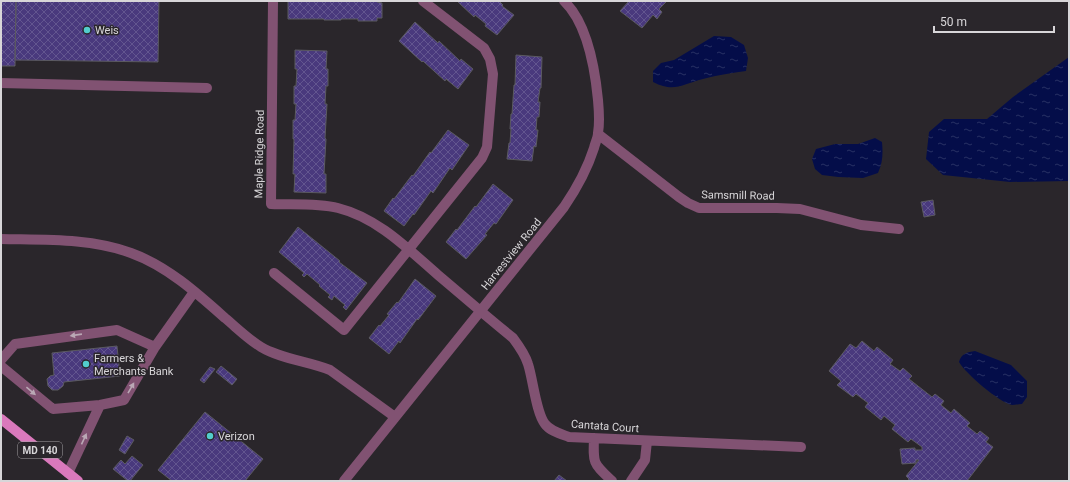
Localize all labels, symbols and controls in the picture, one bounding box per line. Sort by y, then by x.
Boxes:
scale bar [934,8,1054,34]
text: 50 m [940,15,967,29]
place label: Weis [95,24,119,37]
marker: Weis [82,25,92,35]
street label: Maple Ridge Road [252,110,267,198]
street label: Samsmill Road [701,188,775,203]
street label: Harvestview Road [479,216,544,293]
one-way arrow [70,332,82,339]
place label: Farmers & Merchants Bank [94,352,174,378]
marker: Farmers & Merchants Bank [81,359,91,369]
one-way arrow [128,382,135,393]
one-way arrow [26,387,36,395]
street label: Cantata Court [570,418,640,435]
place label: Verizon [218,430,255,443]
marker: Verizon [205,431,215,441]
one-way arrow [81,433,87,444]
road number: MD 140 [18,442,62,458]

